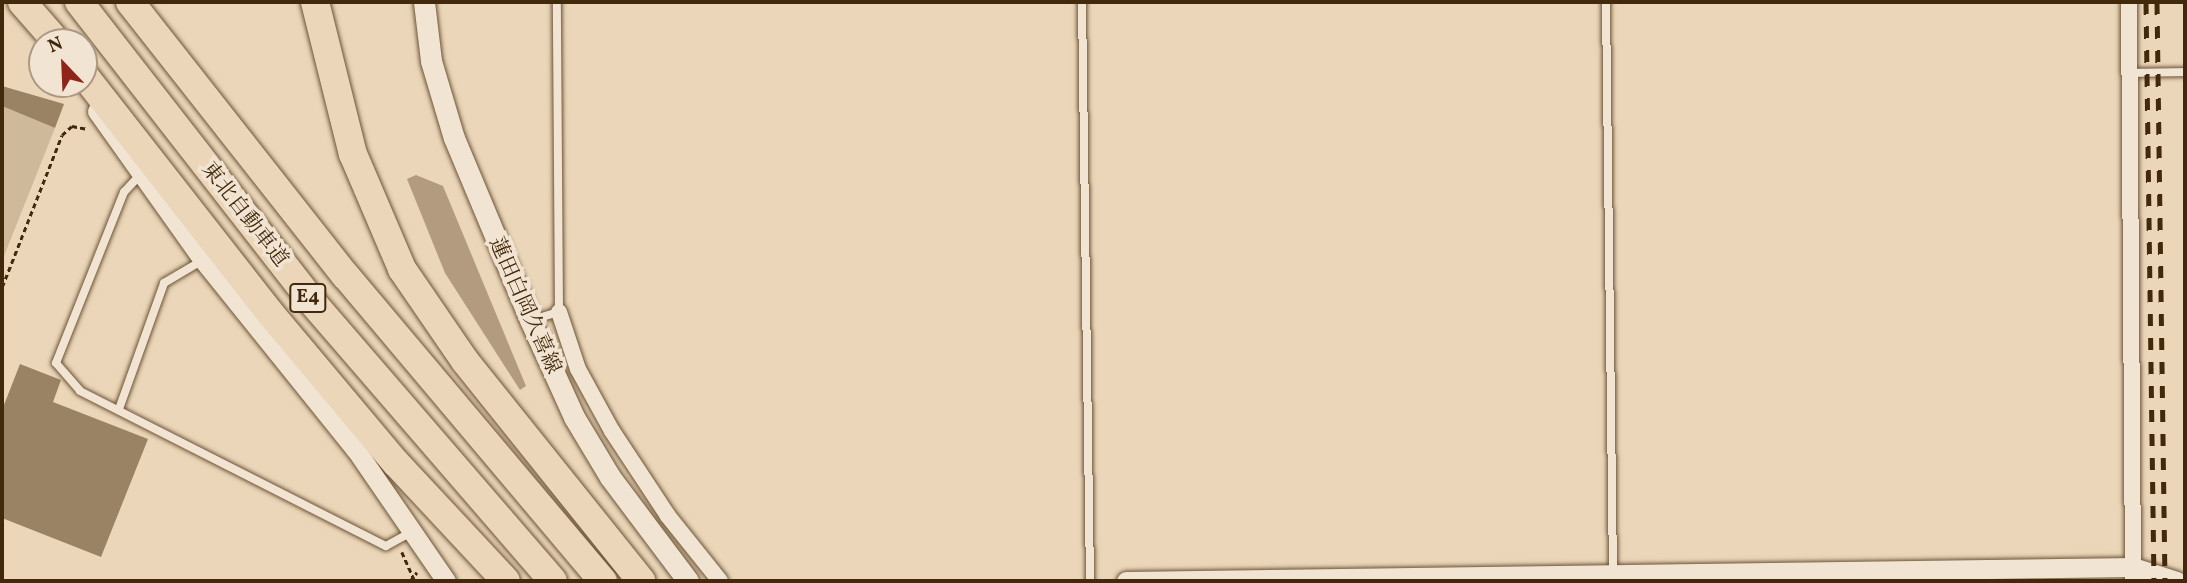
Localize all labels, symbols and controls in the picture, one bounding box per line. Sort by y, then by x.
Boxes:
north arrow [28,28,98,98]
text: N [44,31,67,60]
street label: 東北自動車道 [195,158,293,272]
street label: 蓮田白岡久喜線 [483,234,565,378]
road number: E4 [289,282,327,314]

